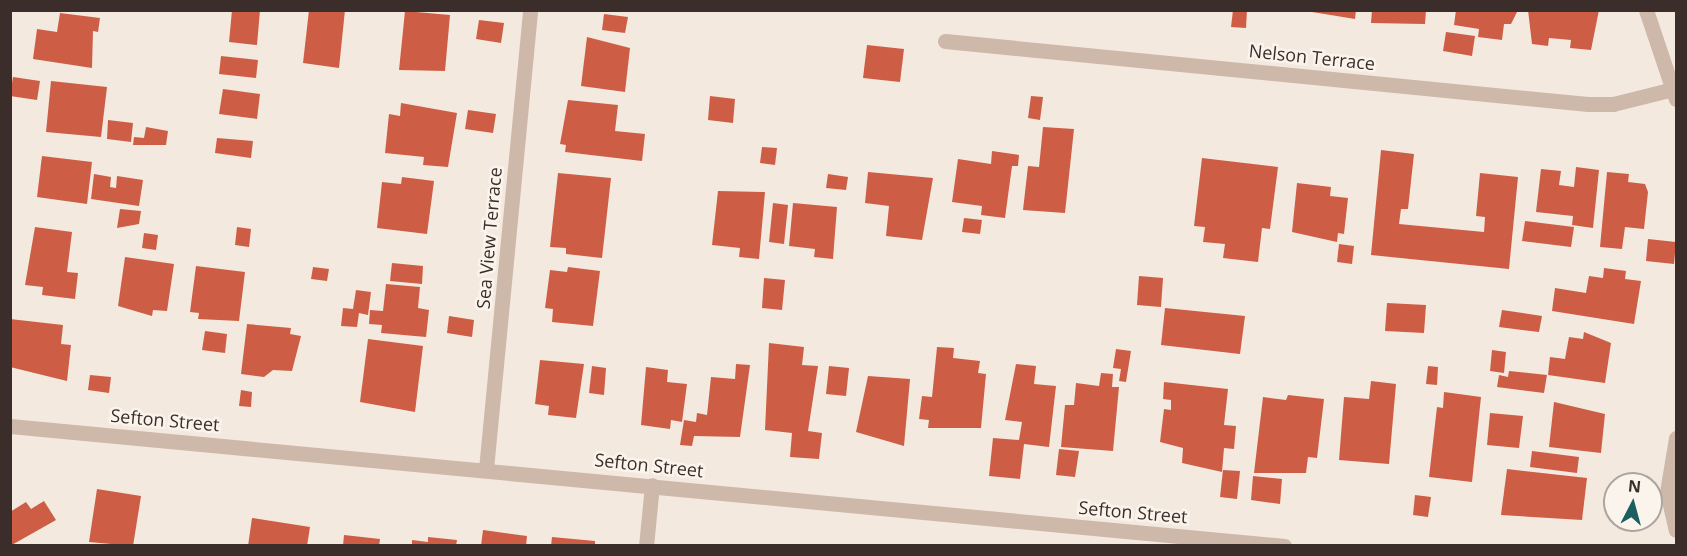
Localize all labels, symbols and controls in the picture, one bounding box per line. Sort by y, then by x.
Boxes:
street label: Nelson Terrace [1248,40,1376,74]
street label: Sea View Terrace [472,166,506,310]
street label: Sefton Street [110,404,220,436]
street label: Sefton Street [594,449,704,481]
north arrow [1603,472,1663,532]
text: N [1627,474,1642,498]
street label: Sefton Street [1078,496,1188,528]

